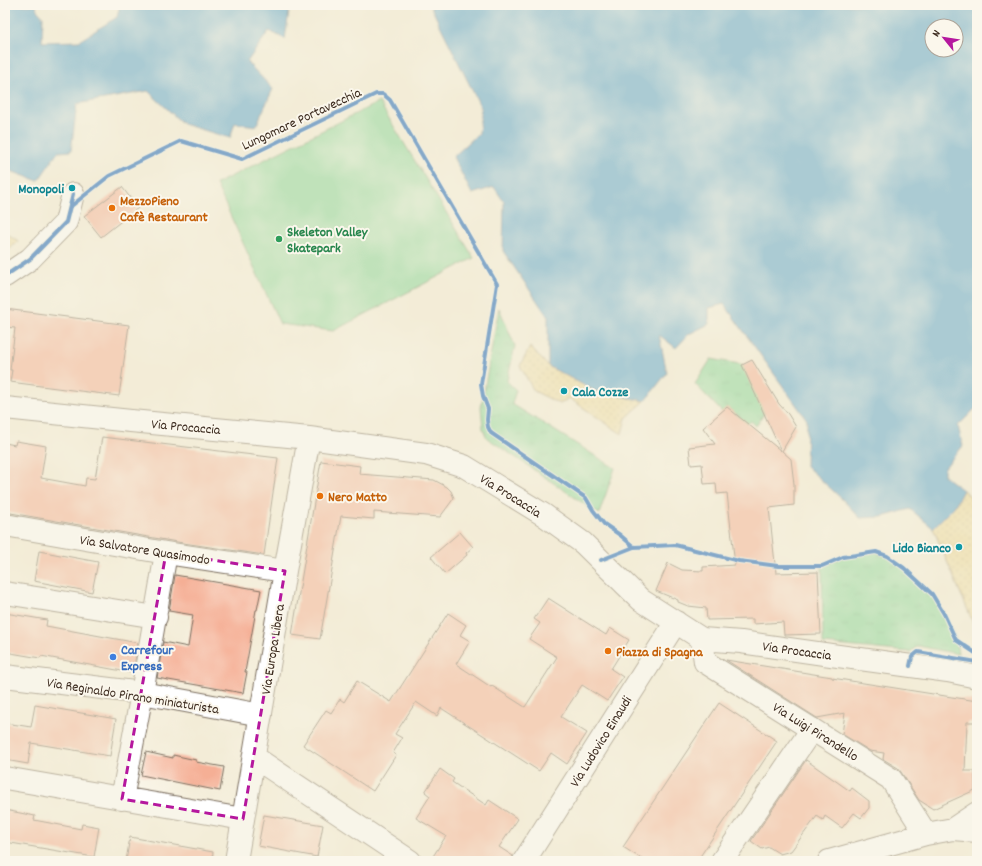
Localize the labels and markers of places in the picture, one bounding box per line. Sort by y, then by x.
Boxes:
place label: Monopoli [18,180,64,200]
marker: Monopoli [67,183,77,193]
place label: MezzoPieno Cafè Restaurant [120,192,209,228]
marker: MezzoPieno Cafè Restaurant [107,203,117,213]
place label: Skeleton Valley Skatepark [287,223,369,259]
marker: Skeleton Valley Skatepark [274,234,284,244]
place label: Cala Cozze [572,383,629,403]
marker: Cala Cozze [559,386,569,396]
place label: Nero Matto [328,488,387,508]
marker: Nero Matto [315,491,325,501]
place label: Lido Bianco [893,539,951,559]
marker: Lido Bianco [954,542,964,552]
place label: Carrefour Express [121,641,174,677]
place label: Piazza di Spagna [616,643,704,663]
marker: Piazza di Spagna [603,646,613,656]
marker: Carrefour Express [108,652,118,662]

